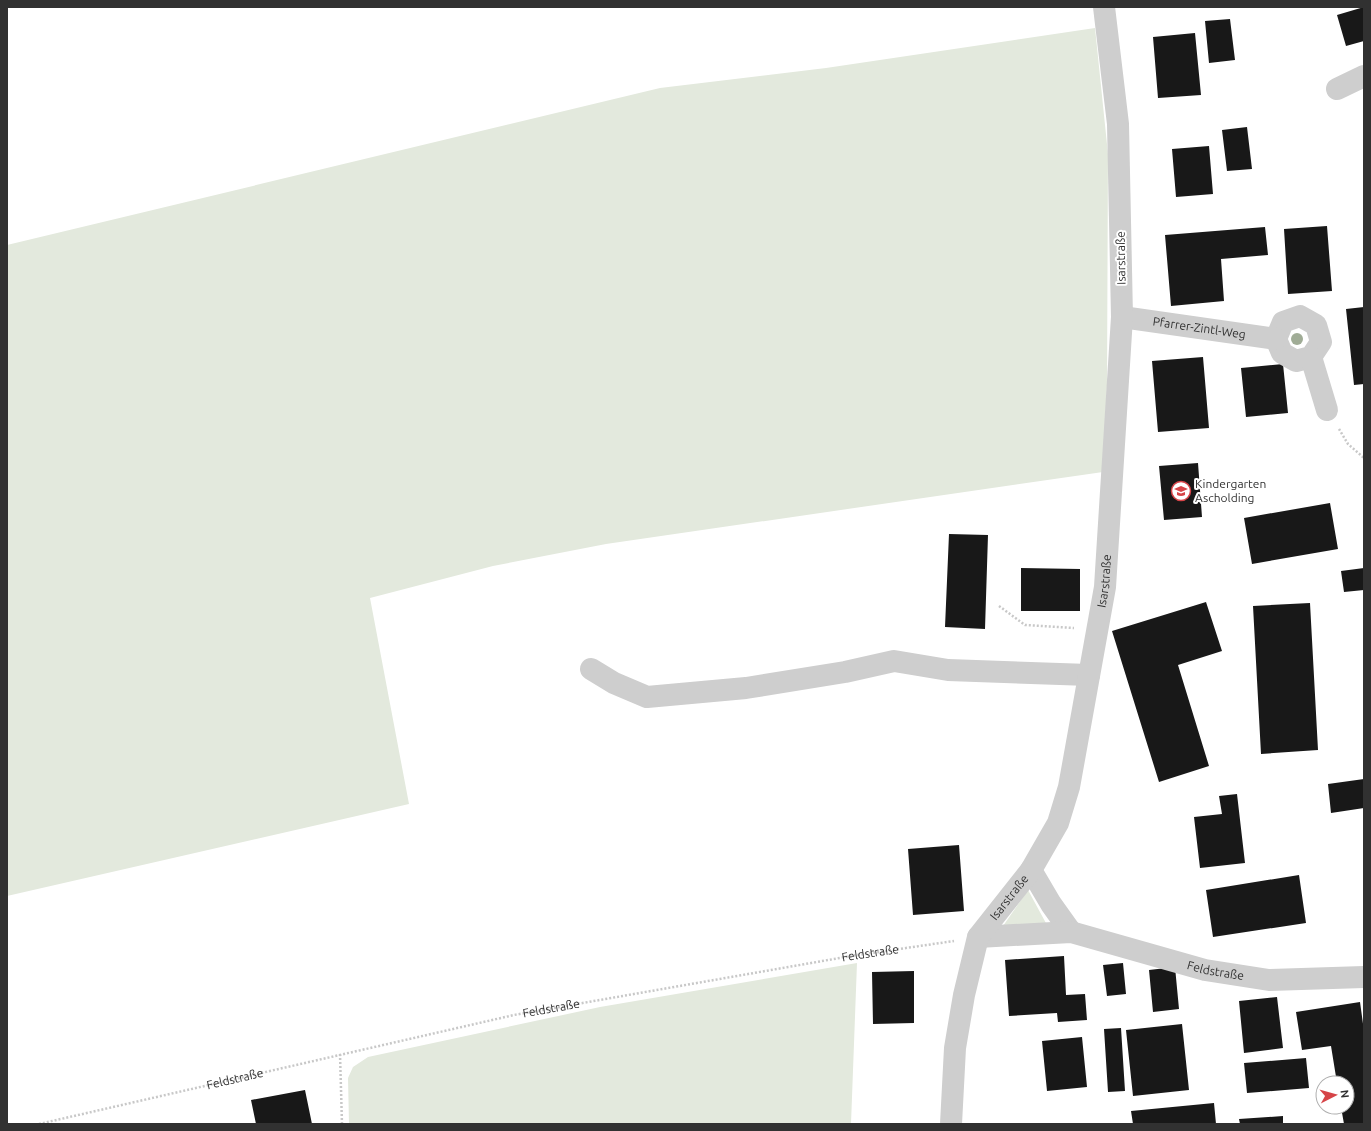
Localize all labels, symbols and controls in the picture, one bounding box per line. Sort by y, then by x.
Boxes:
street label: Isarstraße [1114,231,1127,285]
street label: Pfarrer-Zintl-Weg [1152,314,1247,341]
place label: Kindergarten Ascholding [1195,477,1266,504]
school or university icon: Kindergarten Ascholding [1170,480,1192,502]
street label: Isarstraße [1094,554,1113,609]
street label: Isarstraße [987,872,1031,922]
street label: Feldstraße [841,942,900,964]
street label: Feldstraße [1186,958,1245,982]
street label: Feldstraße [521,997,581,1019]
street label: Feldstraße [205,1066,264,1091]
north arrow [1315,1075,1355,1115]
text: N [1339,1089,1351,1099]

